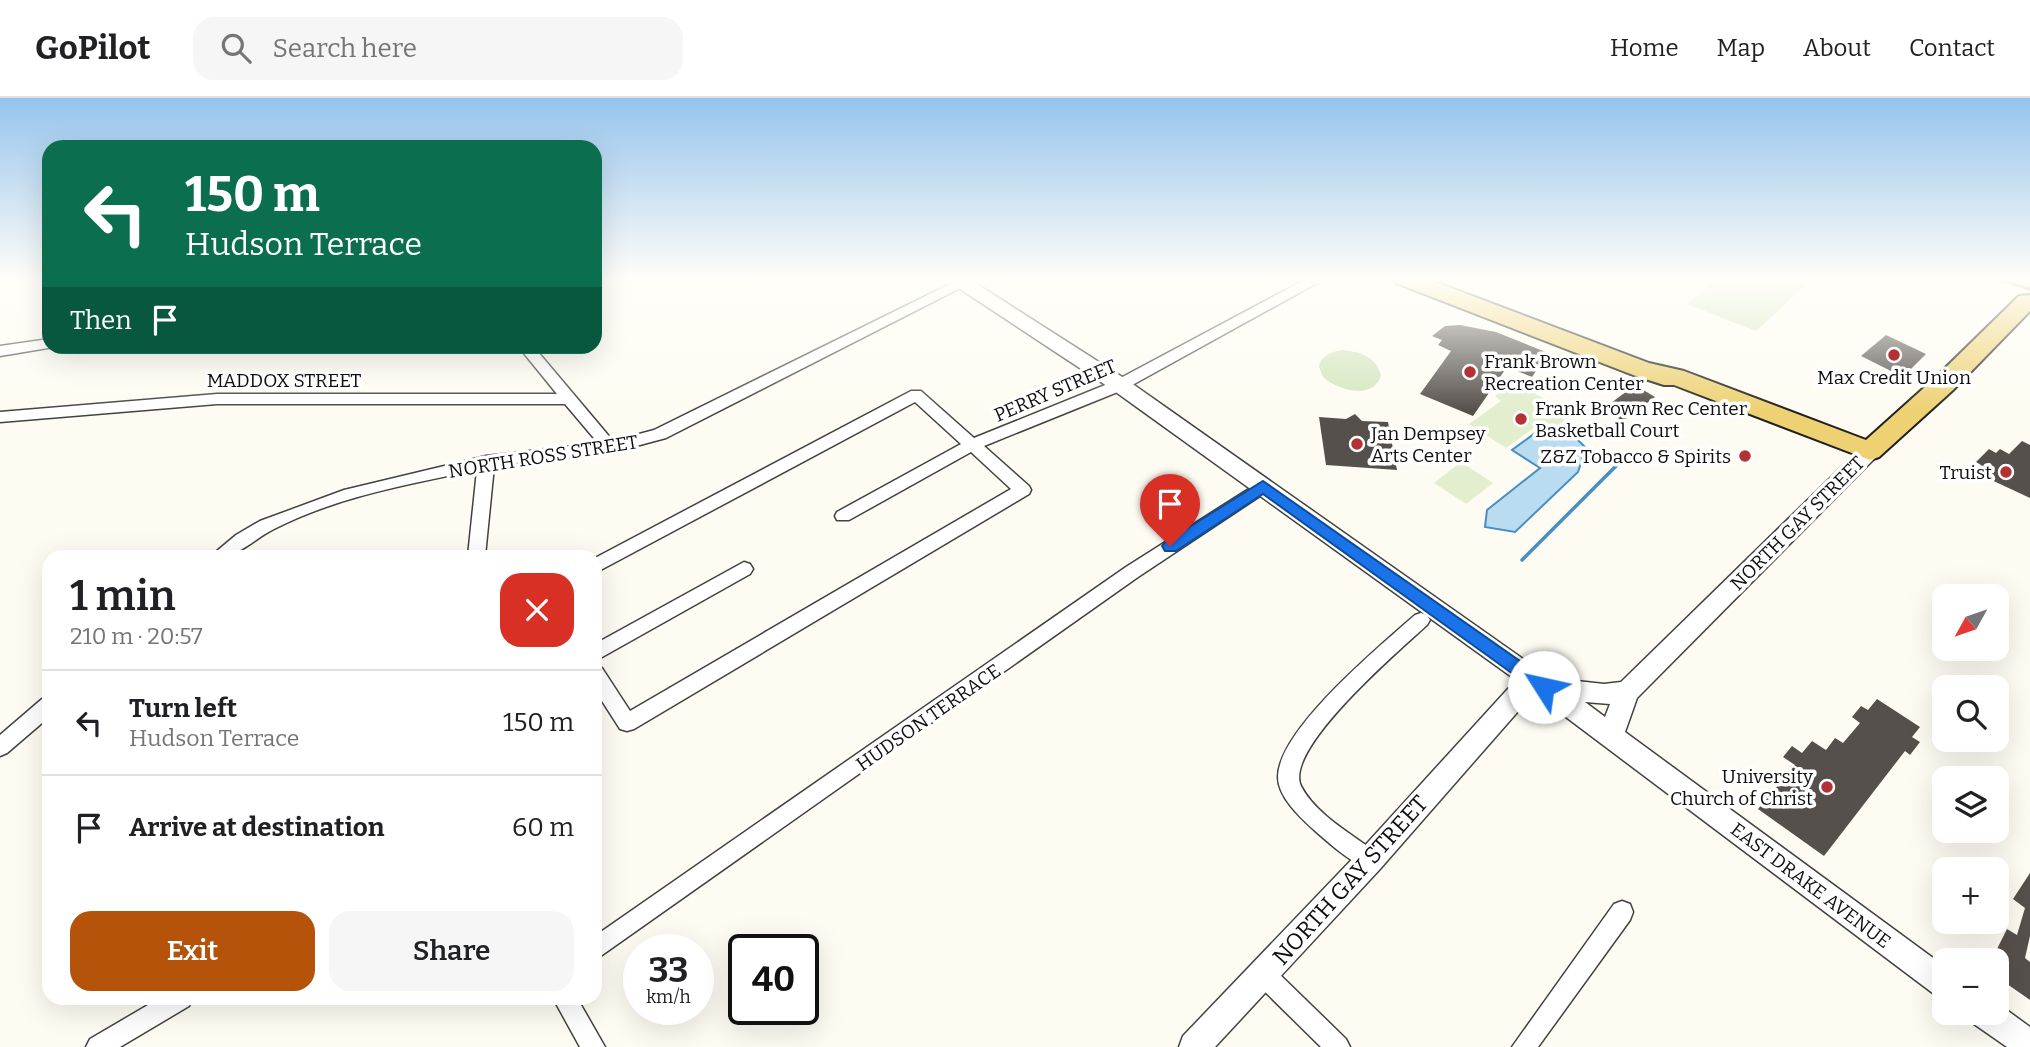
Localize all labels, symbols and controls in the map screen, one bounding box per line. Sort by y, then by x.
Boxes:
search box [193,17,683,80]
text: GoPilot [35,28,151,68]
icon: search [217,29,255,67]
text: Search here [273,33,417,64]
text: Home [1610,34,1679,62]
text: Map [1717,34,1765,62]
text: About [1803,34,1871,62]
text: Contact [1909,34,1995,62]
text: 150 m [185,165,320,224]
icon: left [70,168,161,259]
text: Hudson Terrace [185,225,422,263]
icon: arrive [146,301,184,339]
text: Then [70,305,132,336]
marker: Max Credit Union [1886,347,1902,363]
place label: Frank Brown Recreation Center [1484,350,1644,395]
street label: PERRY STREET [991,354,1120,427]
marker: Frank Brown Recreation Center [1462,364,1478,380]
place label: Max Credit Union [1817,366,1971,389]
street label: MADDOX STREET [207,369,361,392]
place label: Frank Brown Rec Center Basketball Court [1535,397,1748,442]
marker: Frank Brown Rec Center Basketball Court [1513,411,1529,427]
place label: Jan Dempsey Arts Center [1370,422,1487,467]
street label: NORTH ROSS STREET [447,430,639,483]
marker: Jan Dempsey Arts Center [1349,436,1365,452]
place label: Z&Z Tobacco & Spirits [1540,445,1731,468]
marker: Z&Z Tobacco & Spirits [1737,448,1753,464]
street label: NORTH GAY STREET [1725,451,1869,595]
place label: Truist [1940,461,1992,484]
marker: Truist [1998,464,2014,480]
pin [1140,474,1200,546]
icon: arrive [1151,485,1189,523]
text: 1 min [70,571,176,621]
button: close [500,573,574,647]
north arrow [1932,584,2009,662]
map controls [1932,584,2009,1025]
text: 210 m · 20:57 [70,622,203,650]
position arrow [1507,650,1581,724]
street label: HUDSON TERRACE [852,659,1005,776]
button: search [1932,675,2009,752]
text: Turn left [129,693,237,724]
icon: left [70,704,108,742]
text: 150 m [503,707,574,738]
text: Hudson Terrace [129,724,299,752]
place label: University Church of Christ [1670,765,1814,810]
button: layers [1932,766,2009,843]
marker: University Church of Christ [1819,779,1835,795]
street label: NORTH GAY STREET [1267,789,1433,971]
icon: arrive [70,809,108,847]
text: Arrive at destination [129,812,384,843]
text: 60 m [512,812,574,843]
street label: EAST DRAKE AVENUE [1726,818,1895,953]
button: + [1932,857,2009,934]
button: Exit [70,911,315,991]
button: Share [329,911,574,991]
speed limit sign: 40 [728,934,819,1025]
button: − [1932,948,2009,1025]
text: 33 [649,949,688,991]
text: km/h [646,986,691,1008]

